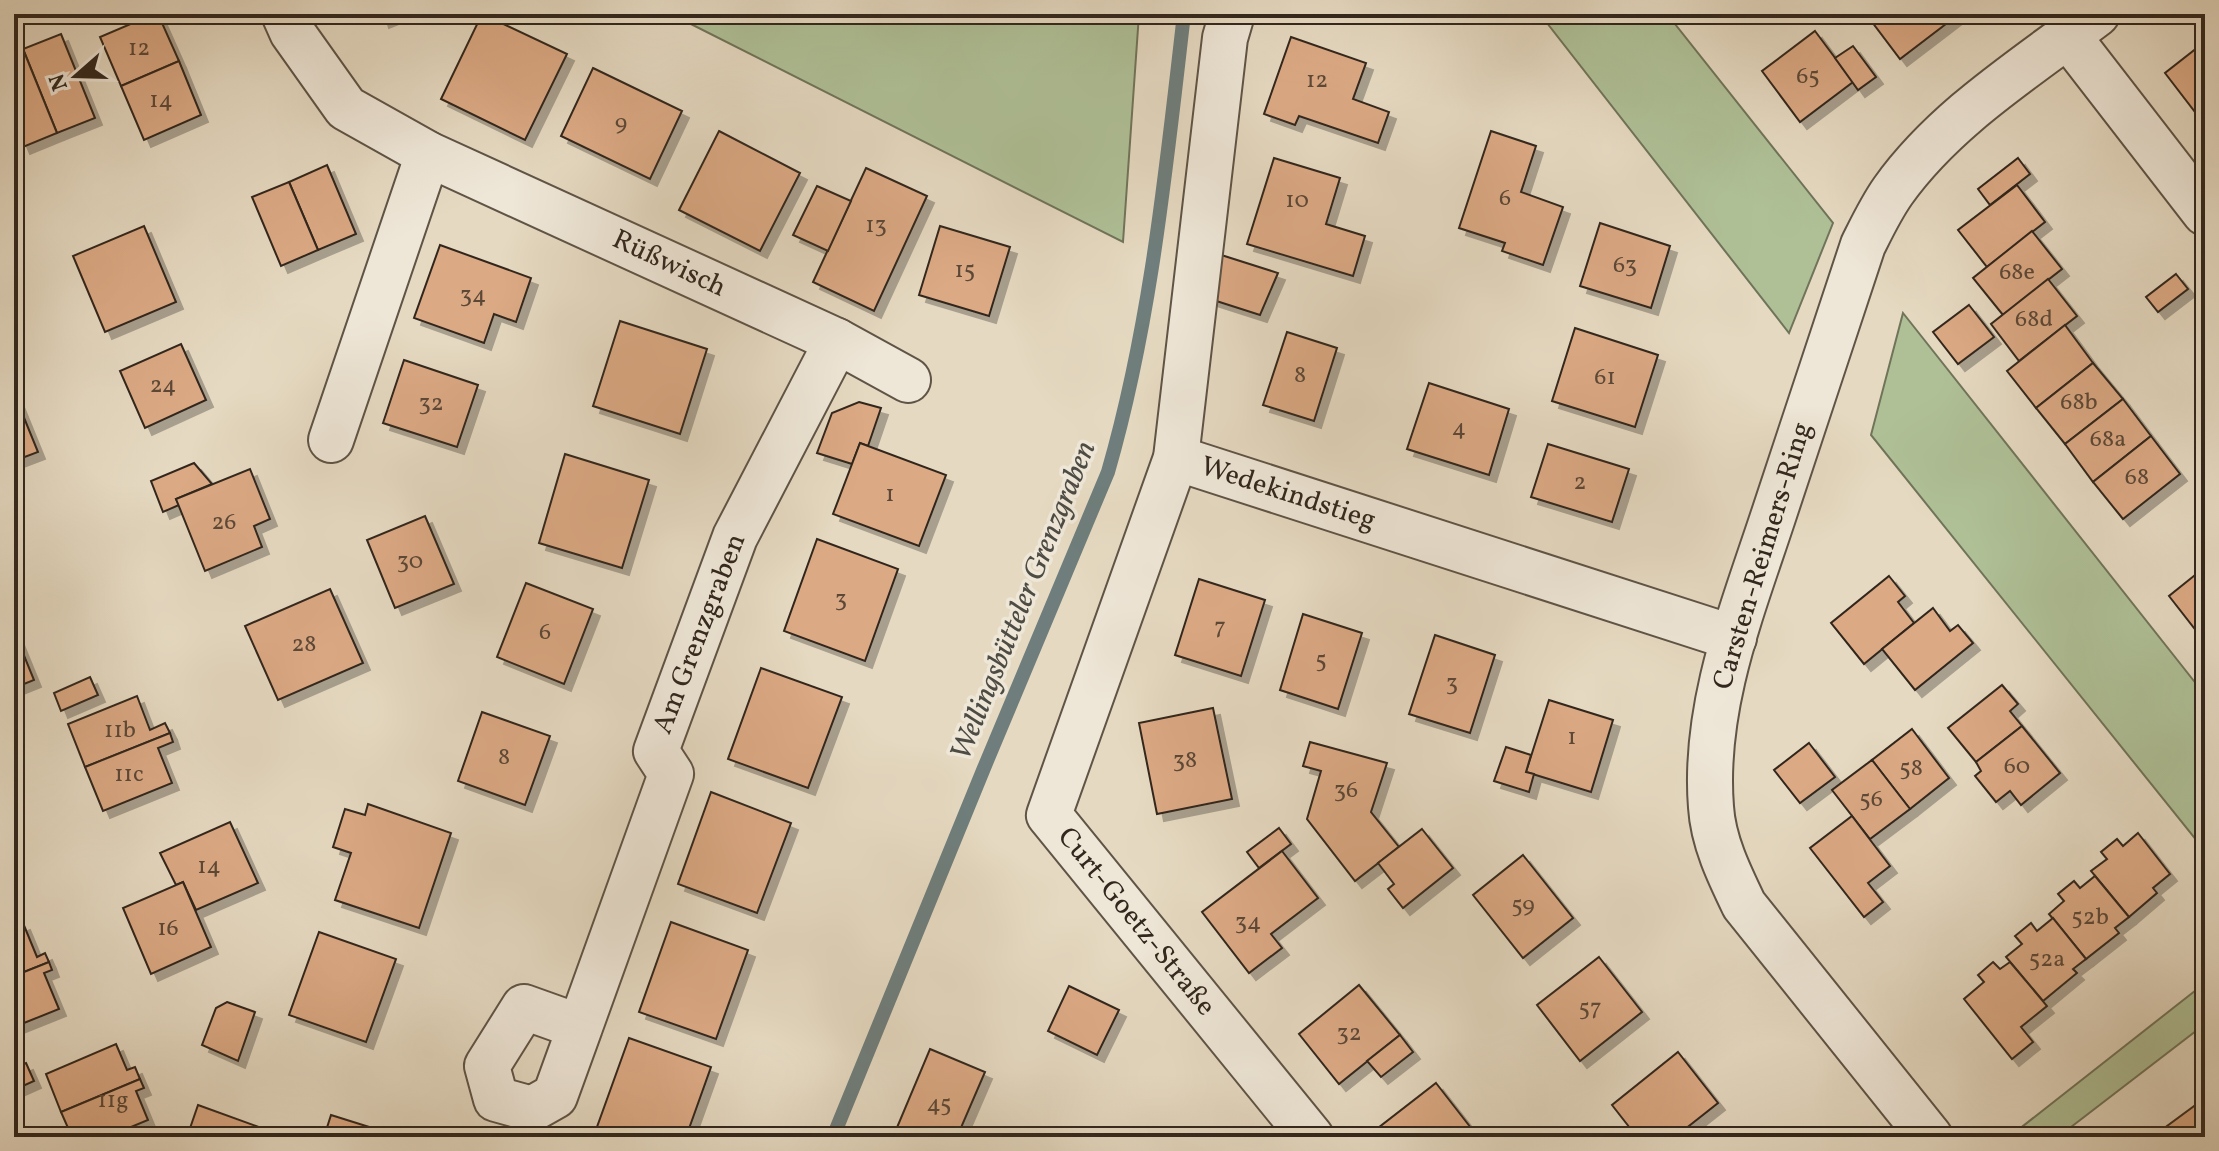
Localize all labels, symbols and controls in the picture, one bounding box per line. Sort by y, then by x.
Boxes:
house number: 12 [128,32,150,66]
north arrow [36,36,116,116]
house number: 65 [1796,60,1820,94]
house number: 12 [1306,64,1328,98]
text: N [42,69,77,95]
house number: 14 [149,84,173,118]
house number: 9 [615,107,627,141]
house number: 6 [1499,182,1511,216]
house number: 10 [1285,184,1309,218]
house number: 13 [865,209,887,243]
street label: Rüßwisch [606,221,732,307]
house number: 63 [1613,249,1637,283]
house number: 15 [955,254,975,288]
house number: 68e [1999,256,2035,290]
house number: 34 [460,279,486,313]
house number: 68d [2015,303,2053,337]
house number: 8 [1294,359,1306,393]
house number: 61 [1594,361,1616,395]
house number: 24 [150,369,176,403]
house number: 68b [2060,386,2098,420]
house number: 32 [418,387,444,421]
house number: 4 [1452,412,1466,446]
street label: Carsten-Reimers-Ring [1704,417,1822,695]
house number: 68a [2090,423,2126,457]
water label: Wellingsbütteler Grenzgraben [941,435,1107,767]
street label: Wedekindstieg [1195,447,1381,541]
house number: 68 [2125,461,2149,495]
house number: 2 [1574,466,1586,500]
house number: 1 [885,478,895,512]
house number: 26 [211,506,237,540]
street label: Am Grenzgraben [644,528,756,740]
house number: 30 [397,545,423,579]
house number: 3 [835,583,847,617]
house number: 7 [1214,611,1226,645]
house number: 6 [539,616,551,650]
house number: 28 [291,628,317,662]
house number: 5 [1315,644,1327,678]
house number: 3 [1446,667,1458,701]
house number: 11b [104,714,136,748]
house number: 1 [1567,721,1577,755]
house number: 8 [498,741,510,775]
house number: 38 [1173,744,1197,778]
house number: 60 [2004,750,2030,784]
house number: 58 [1899,752,1923,786]
house number: 11c [114,758,144,792]
house number: 36 [1334,774,1358,808]
house number: 56 [1859,783,1883,817]
street label: Curt-Goetz-Straße [1048,819,1224,1025]
house number: 14 [197,850,221,884]
house number: 59 [1511,889,1535,923]
house number: 52b [2071,901,2109,935]
house number: 34 [1235,906,1261,940]
house number: 16 [157,912,179,946]
house number: 52a [2029,943,2065,977]
house number: 57 [1578,992,1602,1026]
house number: 32 [1336,1017,1362,1051]
house number: 11g [98,1084,128,1118]
house number: 45 [926,1088,952,1122]

